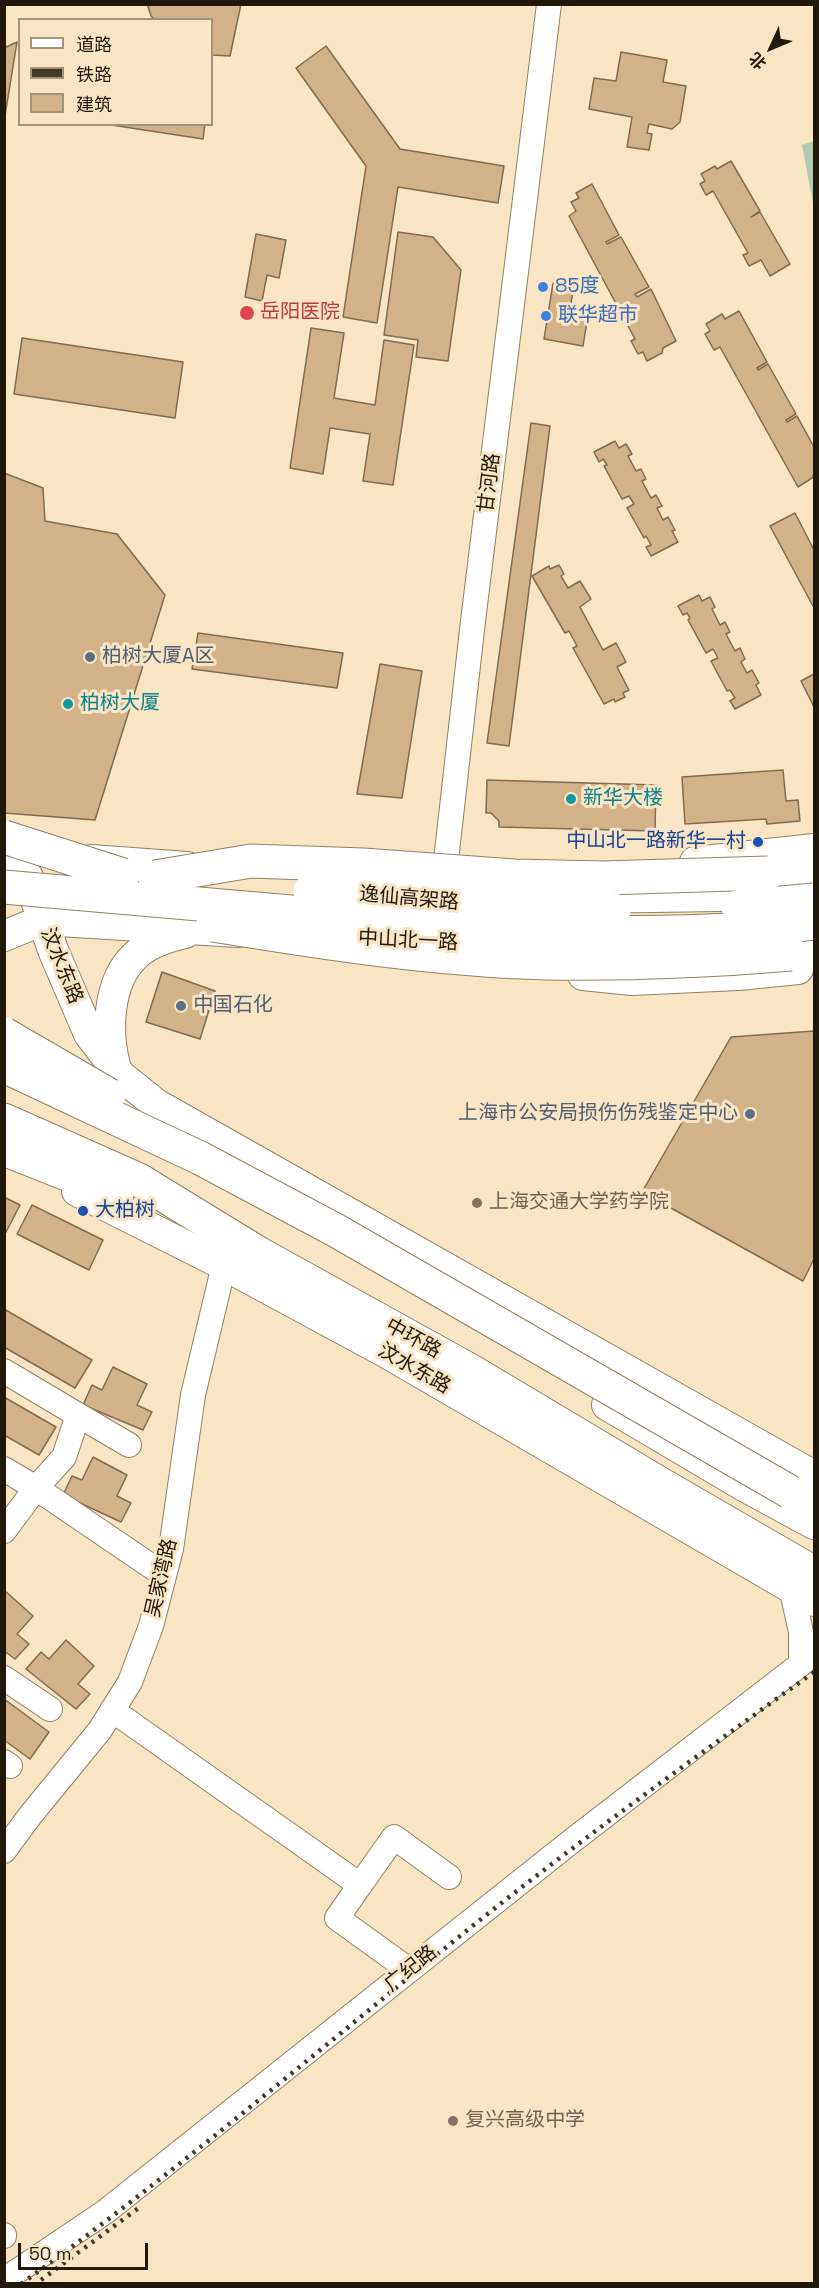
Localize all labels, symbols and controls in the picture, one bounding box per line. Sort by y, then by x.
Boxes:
legend [18,18,213,126]
north arrow [741,18,801,78]
text: 道路 [76,33,112,56]
text: 北 [745,48,771,74]
text: 铁路 [76,63,112,86]
text: 建筑 [76,93,112,116]
place label: 85度 [555,275,599,299]
marker: 85度 [536,280,550,294]
place label: 岳阳医院 [260,301,340,325]
marker: 岳阳医院 [238,304,256,322]
place label: 联华超市 [558,304,638,328]
marker: 联华超市 [539,309,553,323]
street label: 甘河路 [474,452,506,514]
place label: 柏树大厦A区 [102,645,215,669]
marker: 柏树大厦A区 [83,650,97,664]
place label: 柏树大厦 [80,692,160,716]
marker: 柏树大厦 [61,697,75,711]
place label: 新华大楼 [583,787,663,811]
marker: 新华大楼 [564,792,578,806]
place label: 中山北一路新华一村 [566,830,746,854]
marker: 中山北一路新华一村 [751,835,765,849]
street label: 逸仙高架路 [358,883,460,915]
street label: 汶水东路 [35,924,87,1008]
street label: 中山北一路 [357,926,459,956]
place label: 中国石化 [193,994,273,1018]
marker: 中国石化 [174,999,188,1013]
place label: 上海市公安局损伤伤残鉴定中心 [458,1102,738,1126]
marker: 上海市公安局损伤伤残鉴定中心 [743,1107,757,1121]
place label: 上海交通大学药学院 [489,1191,669,1215]
marker: 上海交通大学药学院 [470,1196,484,1210]
place label: 大柏树 [95,1199,155,1223]
marker: 大柏树 [76,1204,90,1218]
street label: 中环路 [381,1314,445,1364]
street label: 汶水东路 [373,1339,455,1399]
street label: 吴家湾路 [141,1536,183,1620]
street label: 广纪路 [380,1941,442,1997]
place label: 复兴高级中学 [465,2109,585,2133]
marker: 复兴高级中学 [446,2114,460,2128]
scale bar [21,2231,152,2269]
text: 50 m [29,2242,71,2265]

